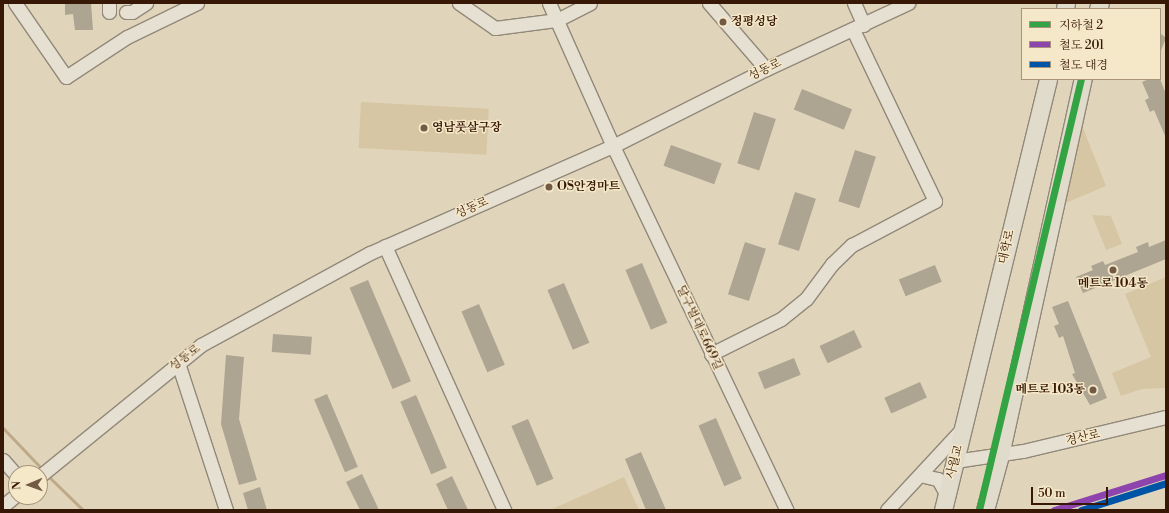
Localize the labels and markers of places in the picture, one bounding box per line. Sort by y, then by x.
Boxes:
place label: 정평성당 [731,15,777,29]
marker: 정평성당 [718,17,728,27]
place label: 영남풋살구장 [432,121,502,135]
marker: 영남풋살구장 [419,123,429,133]
place label: OS안경마트 [557,180,620,194]
marker: OS안경마트 [544,182,554,192]
marker: 메트로 104동 [1108,265,1118,275]
place label: 메트로 104동 [1078,277,1148,291]
place label: 메트로 103동 [1015,383,1085,397]
marker: 메트로 103동 [1088,385,1098,395]

